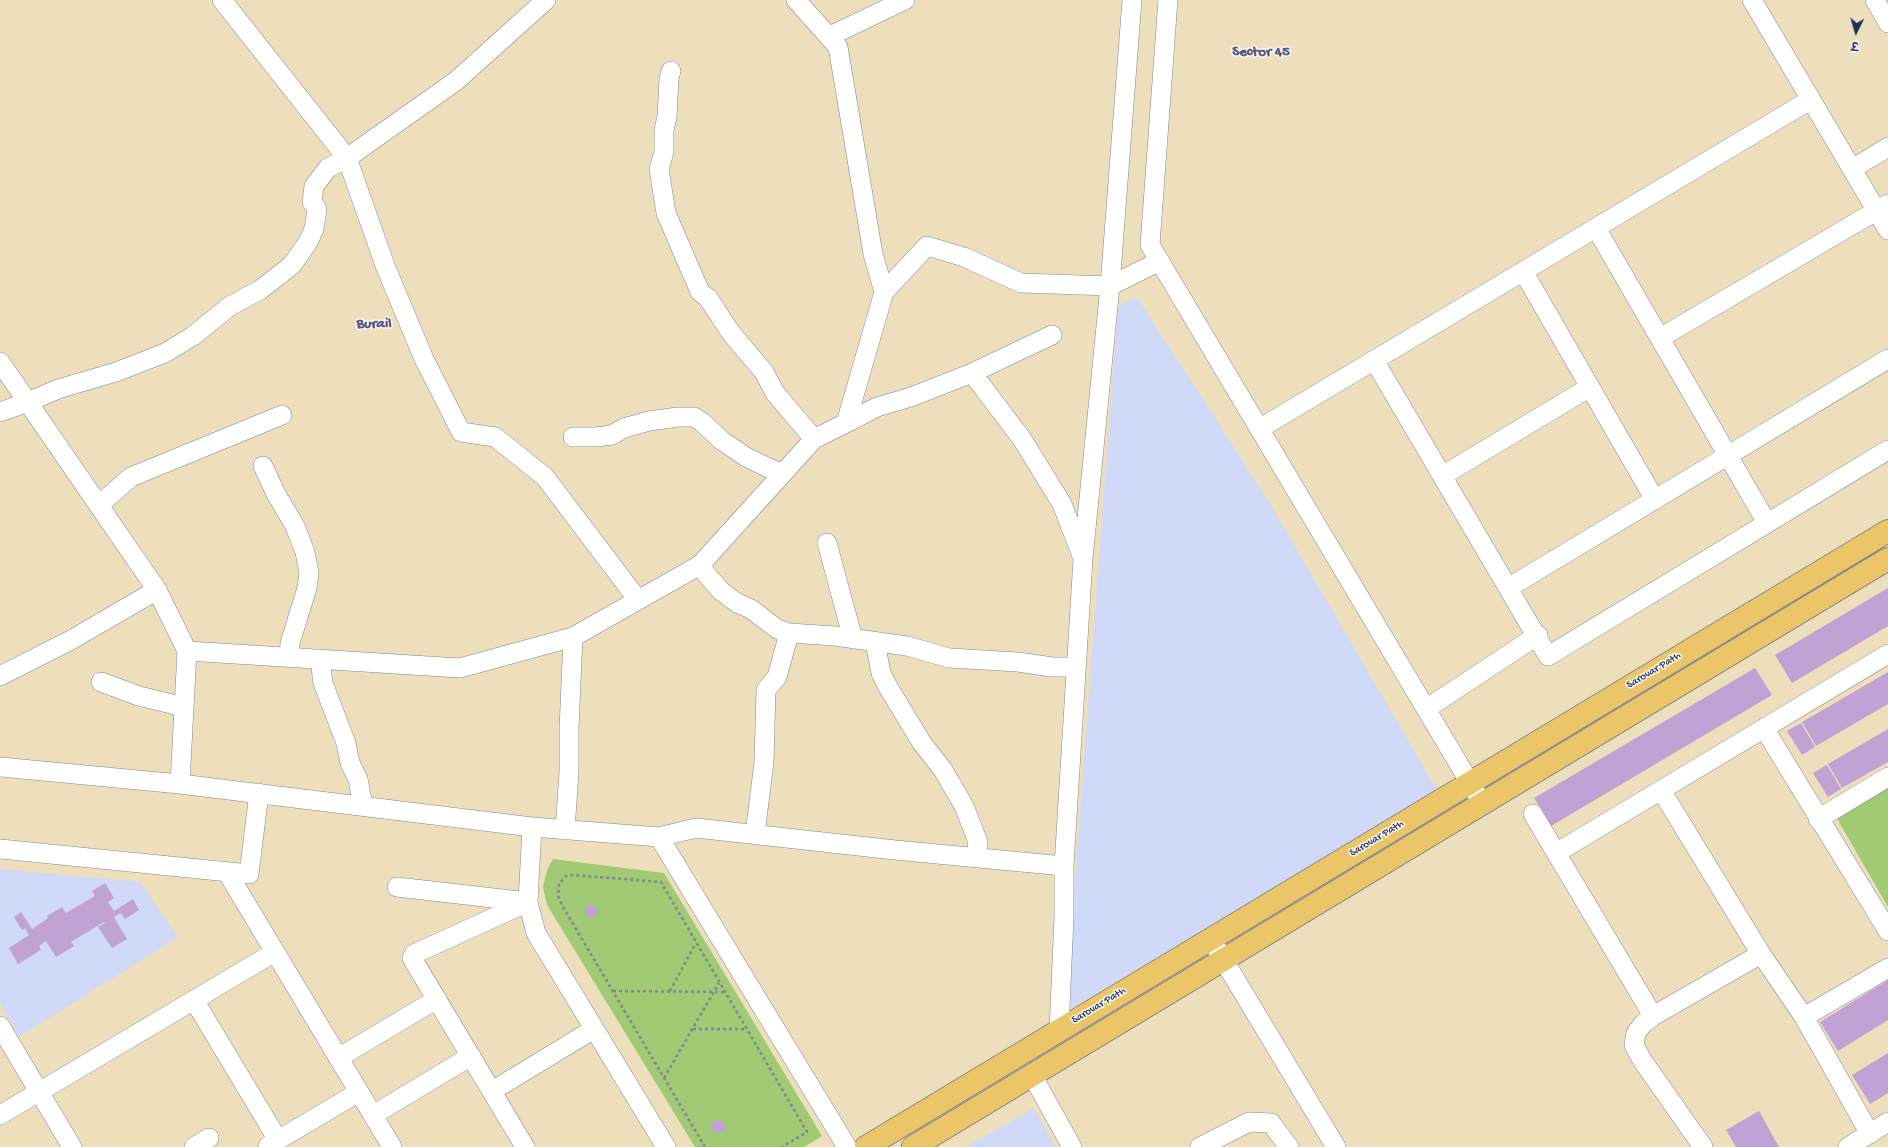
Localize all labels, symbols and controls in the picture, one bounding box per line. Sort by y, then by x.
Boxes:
north arrow [1836,12,1876,52]
text: उ [1851,38,1859,50]
district label: Sector 45 [1232,44,1290,62]
district label: Burail [357,316,391,334]
street label: Sarovar Path [1625,650,1683,692]
street label: Sarovar Path [1348,818,1406,860]
street label: Sarovar Path [1070,985,1128,1027]

